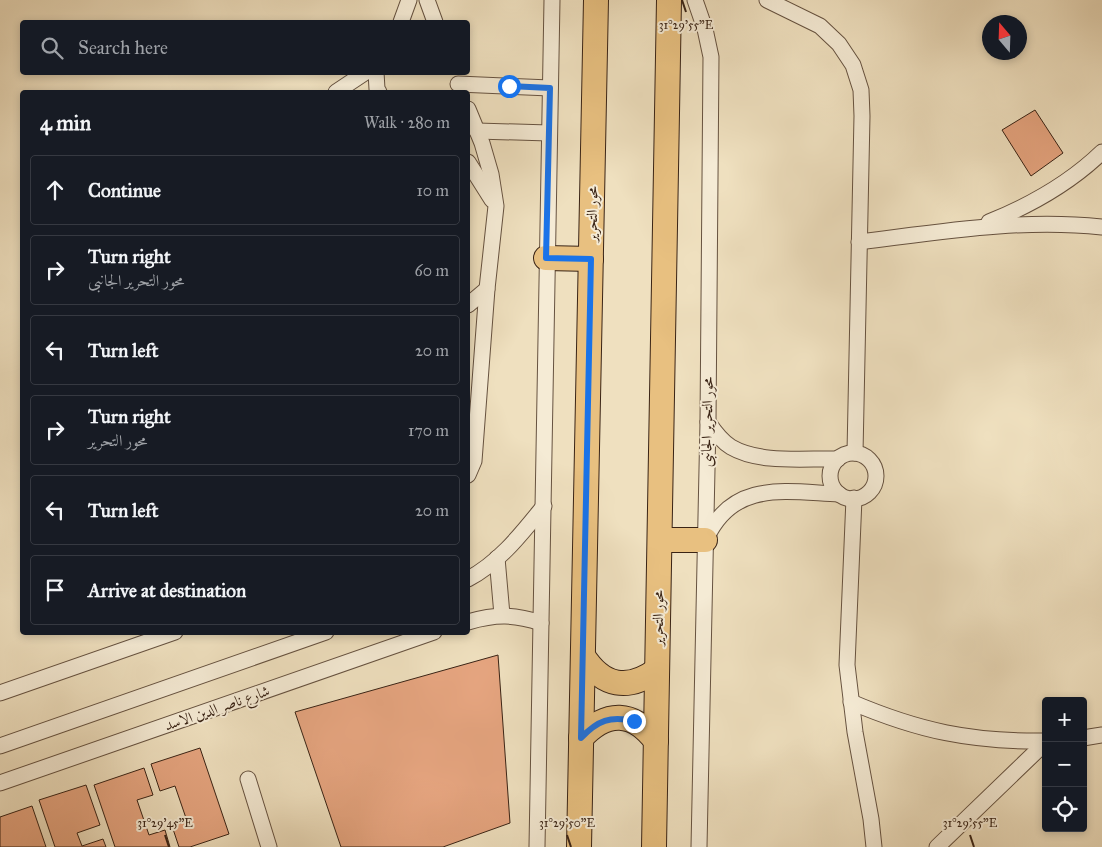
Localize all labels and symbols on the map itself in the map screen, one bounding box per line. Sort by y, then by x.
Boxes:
north arrow [982,15,1027,60]
text: 31°29'55"E [659,18,714,32]
route start [498,75,521,98]
street label: محور التحرير [582,186,602,244]
street label: محور التحرير الجانبى [697,377,719,467]
street label: محور التحرير [648,590,668,648]
street label: شارع ناصر الدين الاسد [162,682,273,738]
route end [623,710,646,733]
text: 31°29'45"E [137,816,193,830]
text: 31°29'50"E [539,816,595,830]
text: 31°29'55"E [943,816,998,830]

